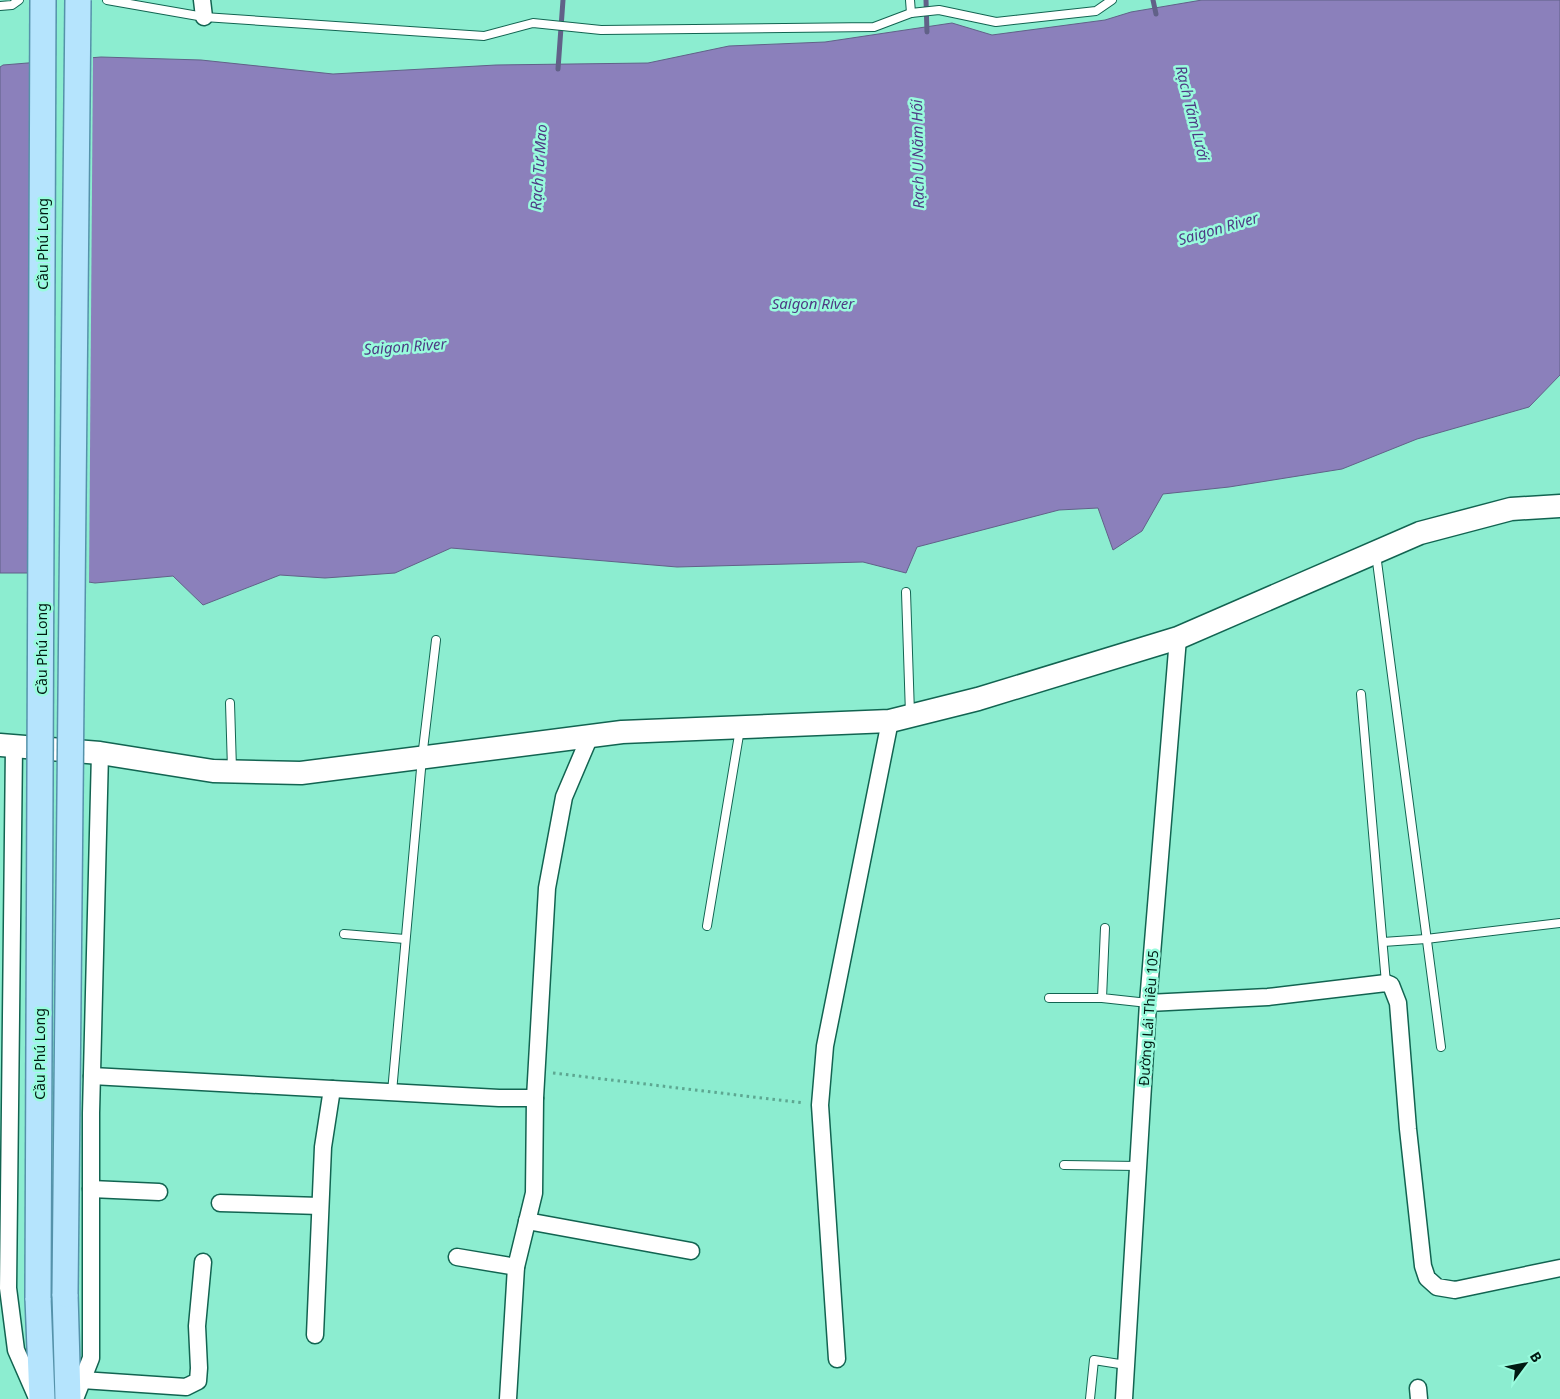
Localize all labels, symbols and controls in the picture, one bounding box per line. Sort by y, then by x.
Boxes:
water label: Rạch Tám Lưới [1172,63,1215,164]
water label: Rạch U Năm Hối [906,98,928,209]
water label: Rạch Tư Mao [525,123,551,211]
street label: Cầu Phú Long [33,198,52,290]
water label: Saigon River [1176,207,1261,249]
water label: Saigon River [772,293,855,313]
water label: Saigon River [363,333,448,359]
street label: Cầu Phú Long [32,603,51,695]
street label: Đường Lái Thiêu 105 [1134,950,1162,1086]
street label: Cầu Phú Long [30,1008,49,1100]
north arrow [1500,1339,1550,1389]
text: B [1526,1348,1547,1366]

